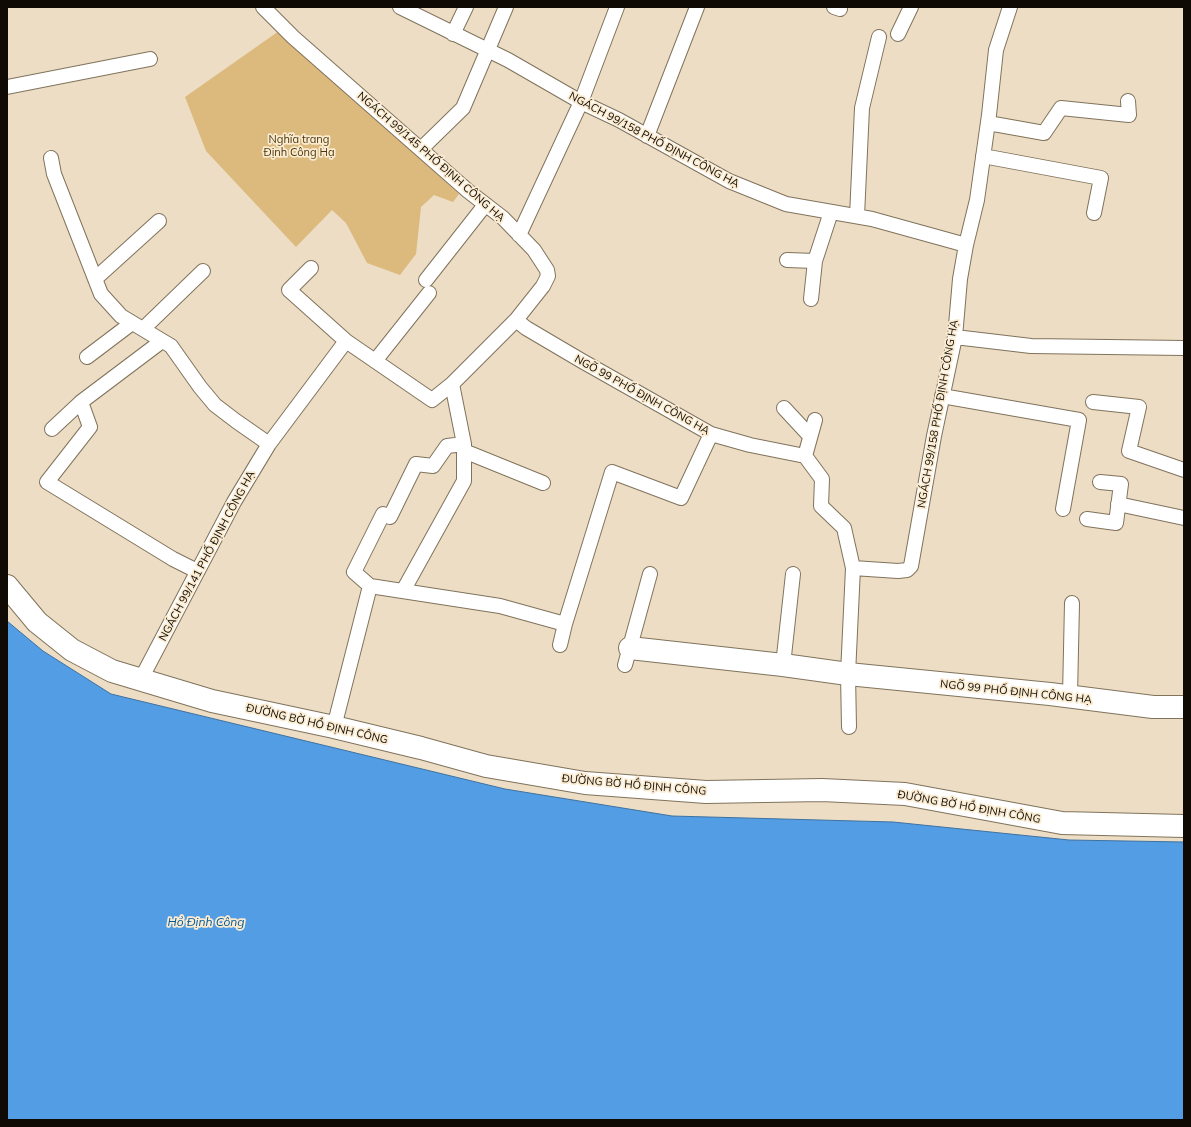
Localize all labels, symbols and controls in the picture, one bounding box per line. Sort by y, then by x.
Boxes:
street label: NGÁCH 99/145 PHỐ ĐỊNH CÔNG HẠ [355,89,507,225]
street label: NGÁCH 99/158 PHỐ ĐỊNH CÔNG HẠ [567,89,741,191]
park label: Nghĩa trang Định Công Hạ [264,133,334,159]
street label: NGÁCH 99/158 PHỐ ĐỊNH CÔNG HẠ [915,319,961,509]
street label: NGÕ 99 PHỐ ĐỊNH CÔNG HẠ [572,352,712,438]
street label: NGÁCH 99/141 PHỐ ĐỊNH CÔNG HẠ [156,469,258,643]
street label: NGÕ 99 PHỐ ĐỊNH CÔNG HẠ [939,677,1093,707]
street label: ĐƯỜNG BỜ HỒ ĐỊNH CÔNG [245,701,389,747]
street label: ĐƯỜNG BỜ HỒ ĐỊNH CÔNG [561,772,707,798]
street label: ĐƯỜNG BỜ HỒ ĐỊNH CÔNG [896,788,1042,826]
water label: Hồ Định Công [167,915,245,929]

